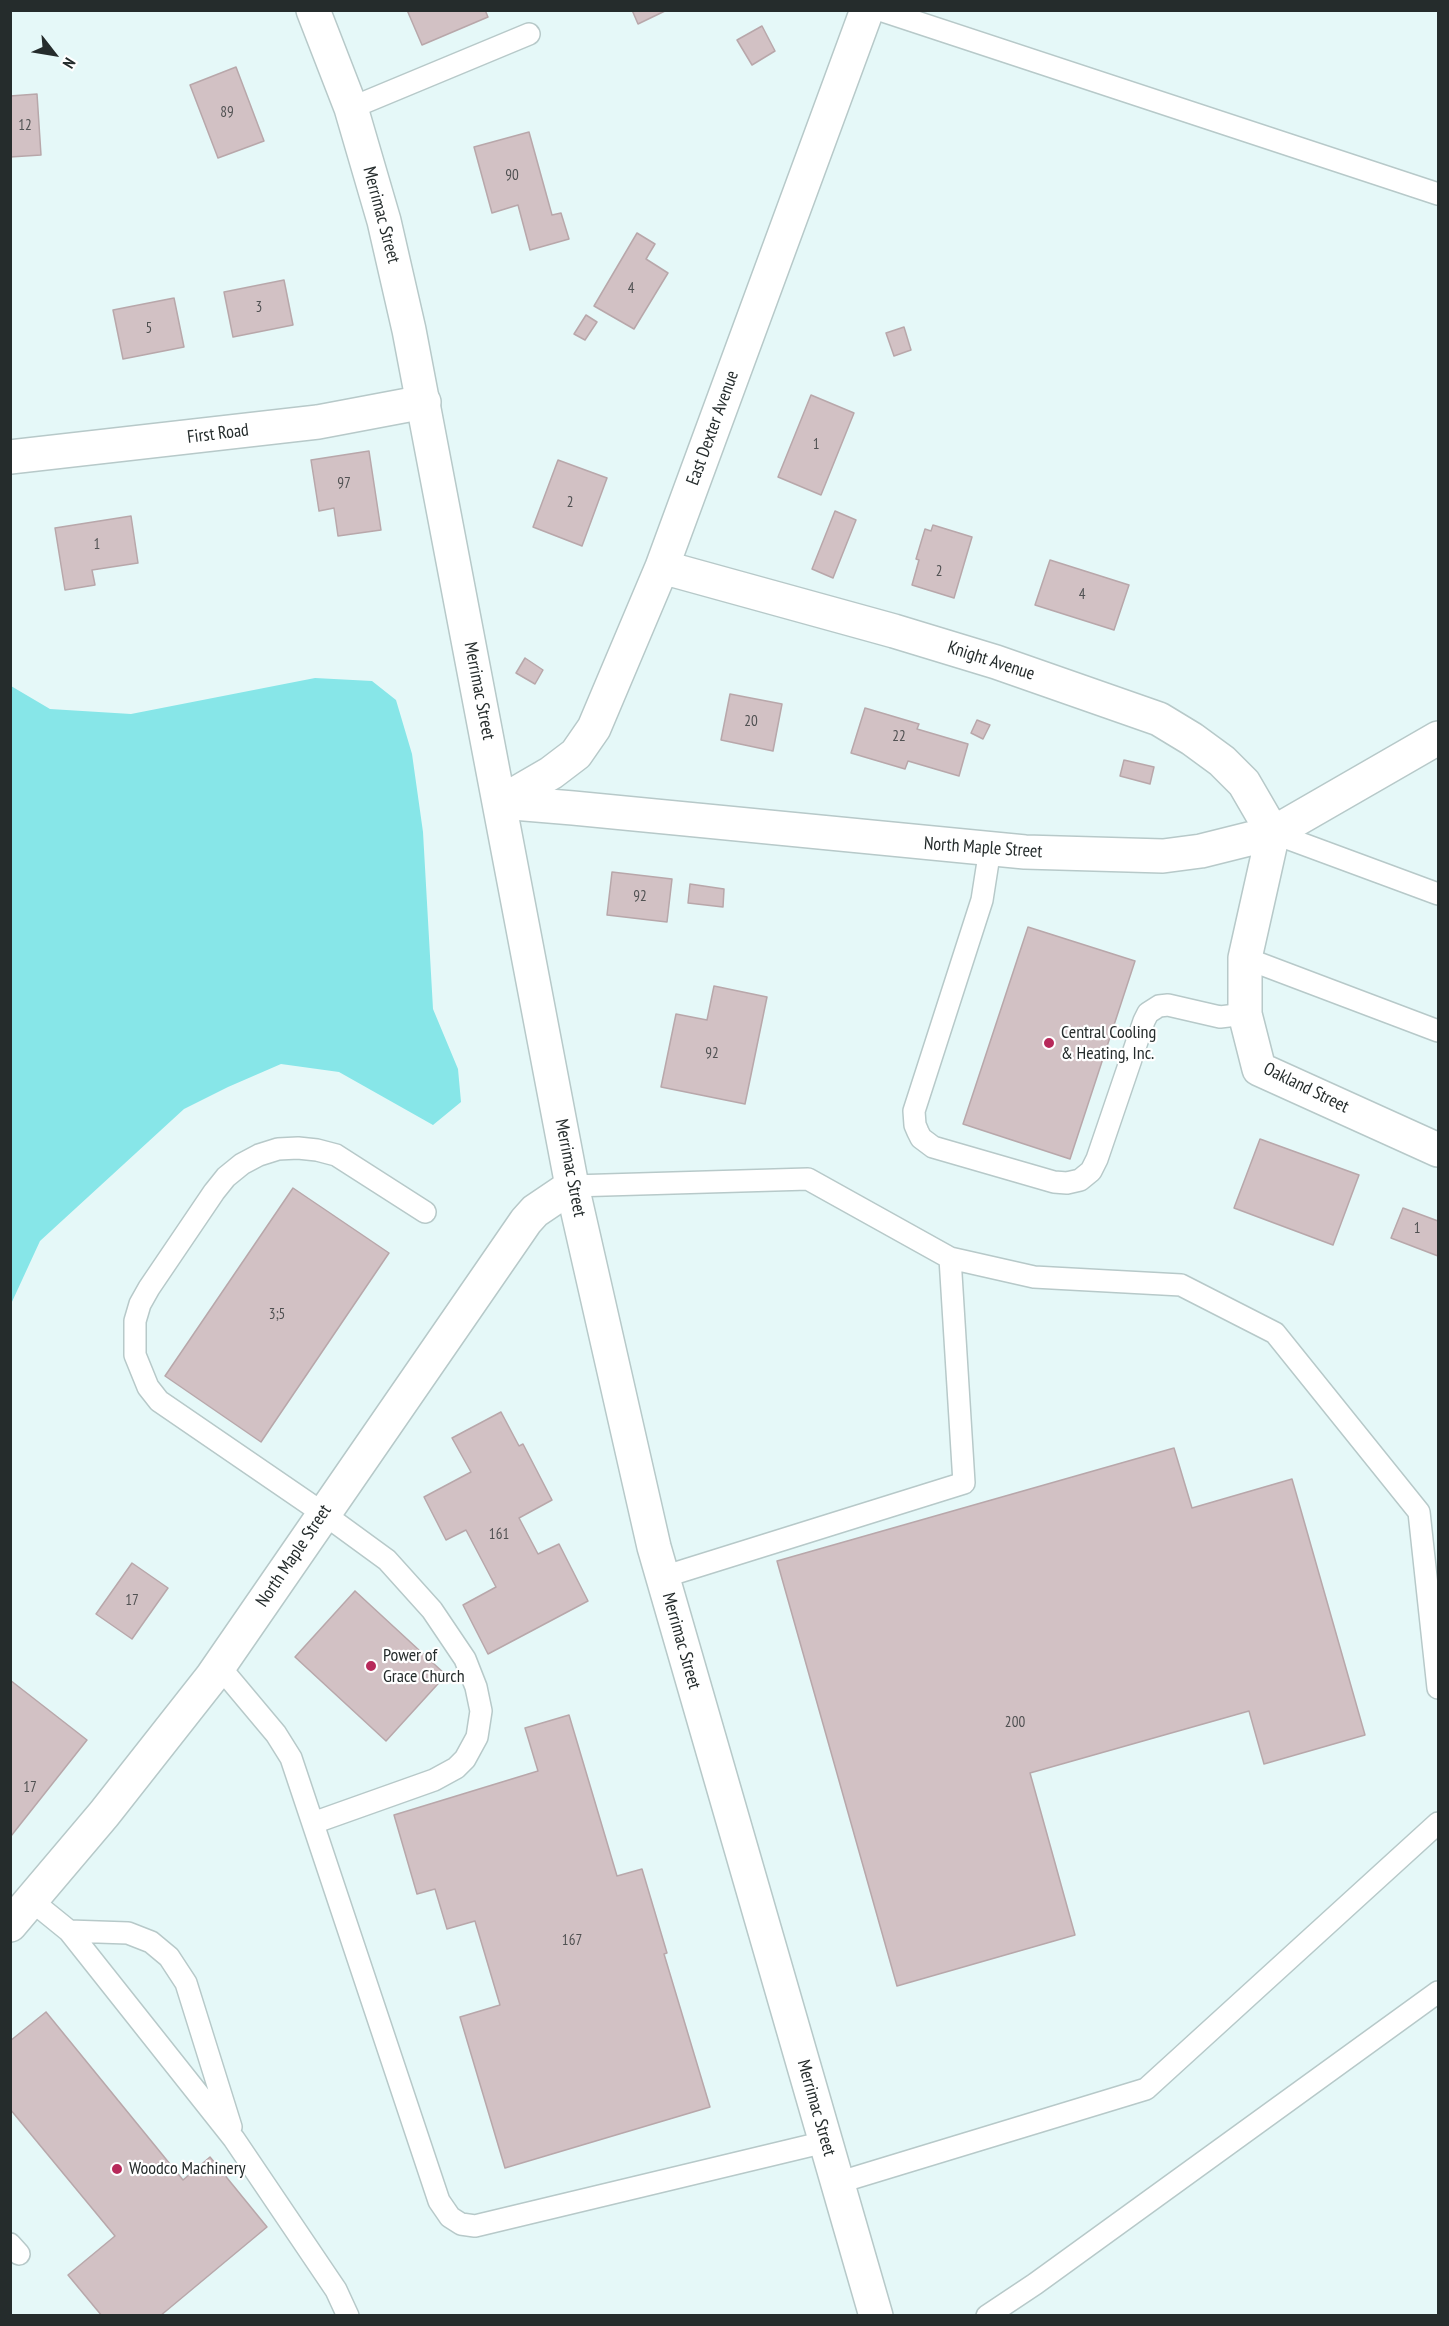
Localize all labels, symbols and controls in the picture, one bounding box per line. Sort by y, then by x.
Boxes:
north arrow [24,24,84,84]
text: N [59,54,80,72]
house number: 89 [220,104,234,122]
house number: 12 [18,117,32,135]
street label: Merrimac Street [358,164,404,266]
house number: 90 [505,167,519,185]
house number: 4 [628,280,634,298]
house number: 3 [256,299,262,317]
house number: 5 [146,320,152,338]
street label: East Dexter Avenue [682,368,744,488]
street label: First Road [186,420,250,448]
house number: 1 [813,436,819,454]
house number: 97 [337,475,351,493]
house number: 2 [567,494,573,512]
house number: 1 [94,536,100,554]
house number: 2 [936,563,942,581]
house number: 4 [1079,586,1085,604]
street label: Knight Avenue [945,637,1037,685]
street label: Merrimac Street [459,640,499,742]
house number: 20 [744,713,758,731]
house number: 22 [892,728,906,746]
street label: North Maple Street [923,833,1043,863]
house number: 92 [633,888,647,906]
place label: Central Cooling & Heating, Inc. [1061,1022,1156,1064]
marker: Central Cooling & Heating, Inc. [1042,1036,1056,1050]
house number: 92 [705,1045,719,1063]
street label: Oakland Street [1260,1058,1352,1118]
street label: Merrimac Street [550,1117,590,1219]
house number: 1 [1414,1220,1420,1238]
house number: 3;5 [269,1306,285,1324]
street label: North Maple Street [252,1501,336,1611]
house number: 161 [489,1526,509,1544]
street label: Merrimac Street [657,1590,705,1692]
house number: 17 [125,1592,139,1610]
place label: Power of Grace Church [383,1645,465,1688]
marker: Power of Grace Church [364,1659,378,1673]
house number: 200 [1005,1714,1025,1732]
house number: 17 [23,1779,37,1797]
house number: 167 [562,1932,582,1950]
street label: Merrimac Street [792,2057,840,2159]
place label: Woodco Machinery [129,2158,245,2180]
marker: Woodco Machinery [110,2162,124,2176]

